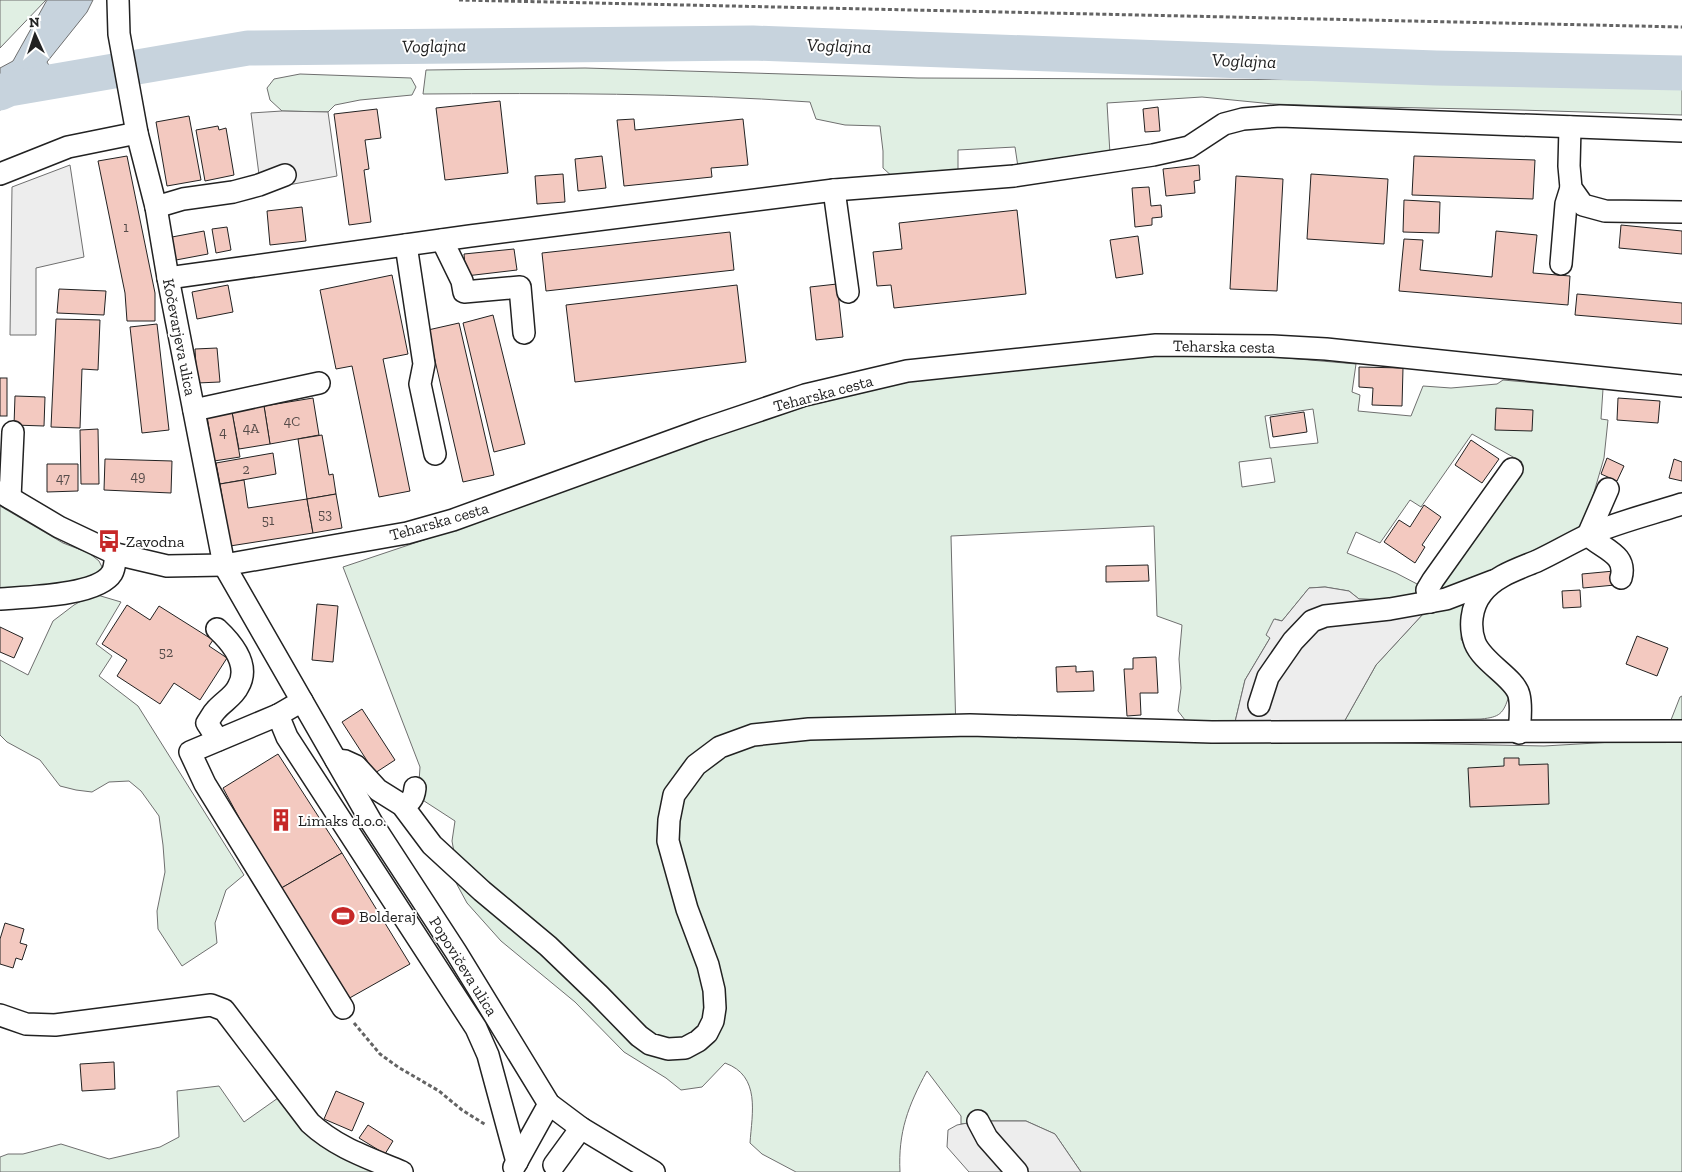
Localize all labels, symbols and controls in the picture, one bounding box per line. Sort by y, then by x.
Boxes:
north arrow [10,10,60,60]
text: N [29,14,40,31]
water label: Voglajna [402,34,466,58]
water label: Voglajna [806,34,872,58]
water label: Voglajna [1211,49,1277,73]
house number: 1 [123,219,129,236]
street label: Kočevarjeva ulica [159,277,200,398]
street label: Teharska cesta [1173,336,1275,357]
street label: Teharska cesta [771,371,875,416]
house number: 4C [284,413,300,430]
house number: 4A [243,420,260,437]
house number: 4 [219,424,227,441]
house number: 2 [242,461,250,478]
house number: 49 [131,468,145,485]
house number: 47 [56,470,70,487]
street label: Teharska cesta [387,498,491,545]
house number: 53 [318,506,332,523]
house number: 51 [262,512,275,529]
bus stop icon: Zavodna [96,528,122,554]
place label: Zavodna [126,532,185,551]
house number: 52 [159,644,173,661]
building icon: Limaks d.o.o. [268,807,294,833]
place label: Limaks d.o.o. [298,811,386,830]
sports icon: Bolderaj [330,903,356,929]
place label: Bolderaj [359,907,416,926]
street label: Popovičeva ulica [425,913,502,1020]

